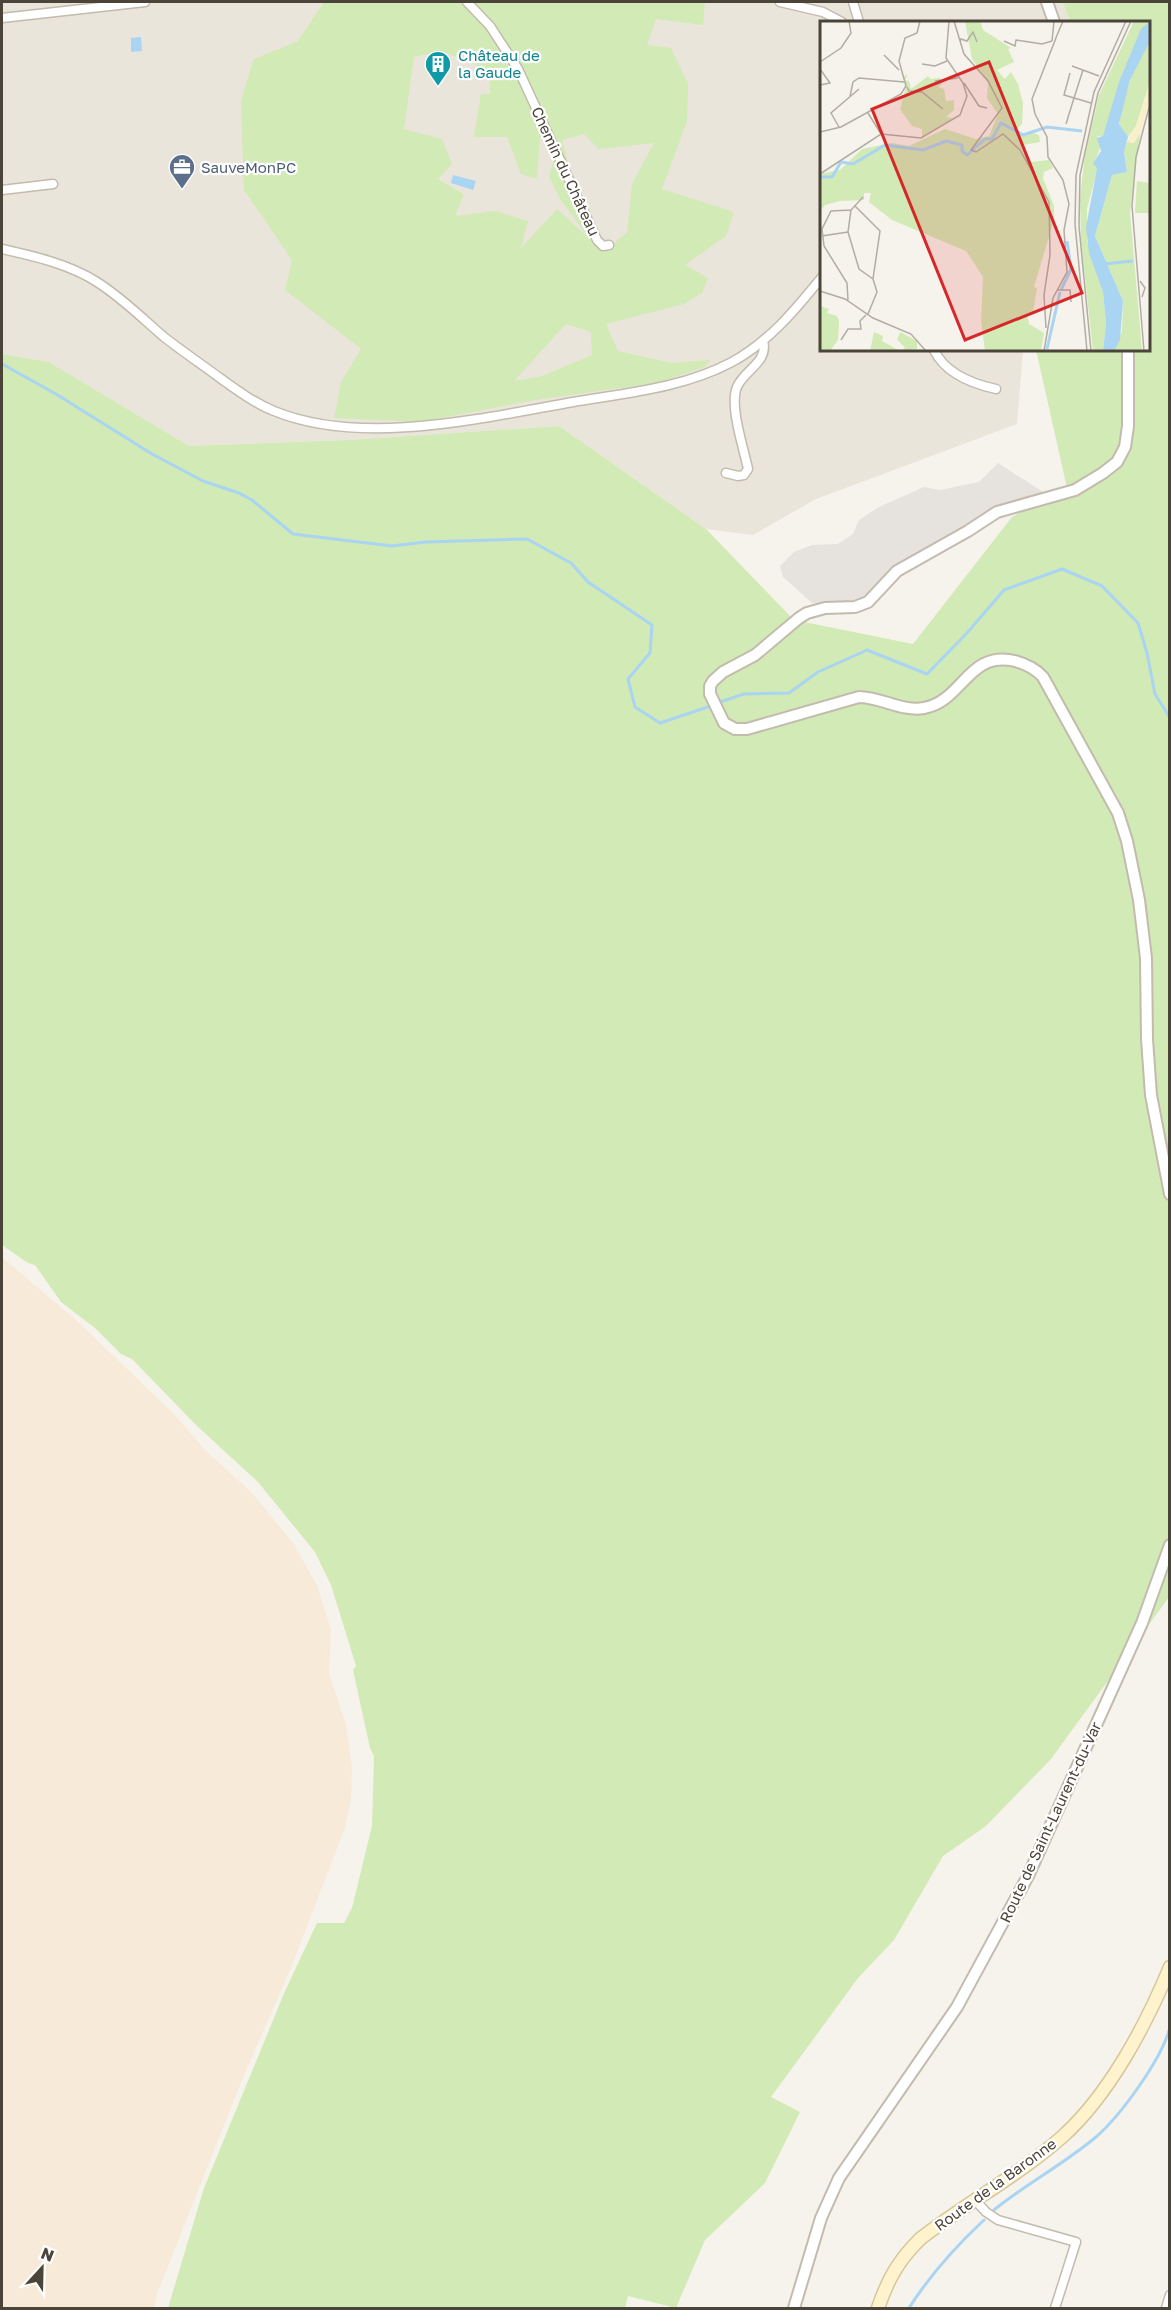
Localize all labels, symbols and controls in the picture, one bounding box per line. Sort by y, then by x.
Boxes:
inset map [820,21,1150,351]
place label: Château de la Gaude [458,46,540,81]
building icon: Château de la Gaude [423,49,453,87]
street label: Chemin du Château [528,104,604,238]
office icon: SauveMonPC [167,152,197,190]
place label: SauveMonPC [201,158,296,176]
street label: Route de Saint-Laurent-du-Var [995,1719,1105,1925]
street label: Route de la Baronne [931,2134,1059,2234]
north arrow [12,2238,72,2298]
text: N [38,2243,57,2266]

